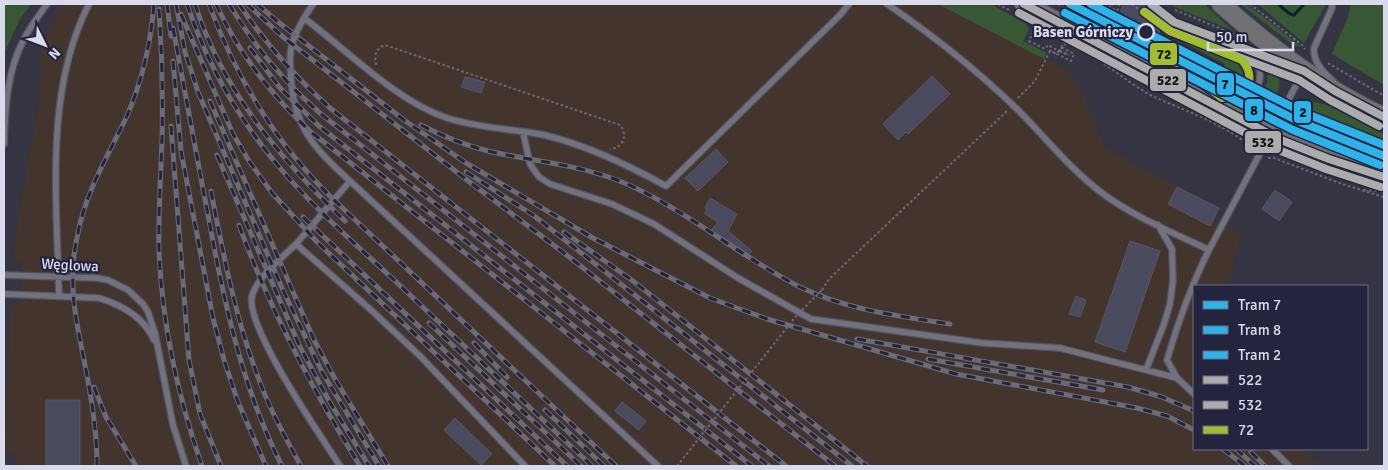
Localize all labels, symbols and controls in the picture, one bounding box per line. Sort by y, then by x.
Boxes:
north arrow [20,20,70,70]
scale bar [1208,20,1293,52]
place label: Basen Górniczy [1033,23,1134,41]
marker: Basen Górniczy [1137,23,1155,41]
text: 50 m [1216,28,1247,46]
line badge: 72 [1149,42,1178,66]
text: N [45,44,64,63]
text: 72 [1156,46,1172,63]
line badge: 522 [1149,68,1187,92]
text: 522 [1157,72,1179,89]
line badge: 7 [1216,72,1235,96]
text: 7 [1221,76,1229,93]
line badge: 8 [1244,98,1264,122]
line badge: 2 [1293,100,1312,124]
text: 8 [1250,102,1258,119]
text: 2 [1299,104,1307,121]
line badge: 532 [1244,130,1282,154]
text: 532 [1252,134,1274,151]
street label: Węglowa [41,254,99,276]
legend [1193,285,1368,450]
text: Tram 7 [1238,296,1281,314]
text: Tram 8 [1238,321,1281,339]
text: Tram 2 [1238,346,1281,364]
text: 522 [1238,371,1262,389]
text: 532 [1238,396,1262,414]
text: 72 [1238,421,1254,439]

